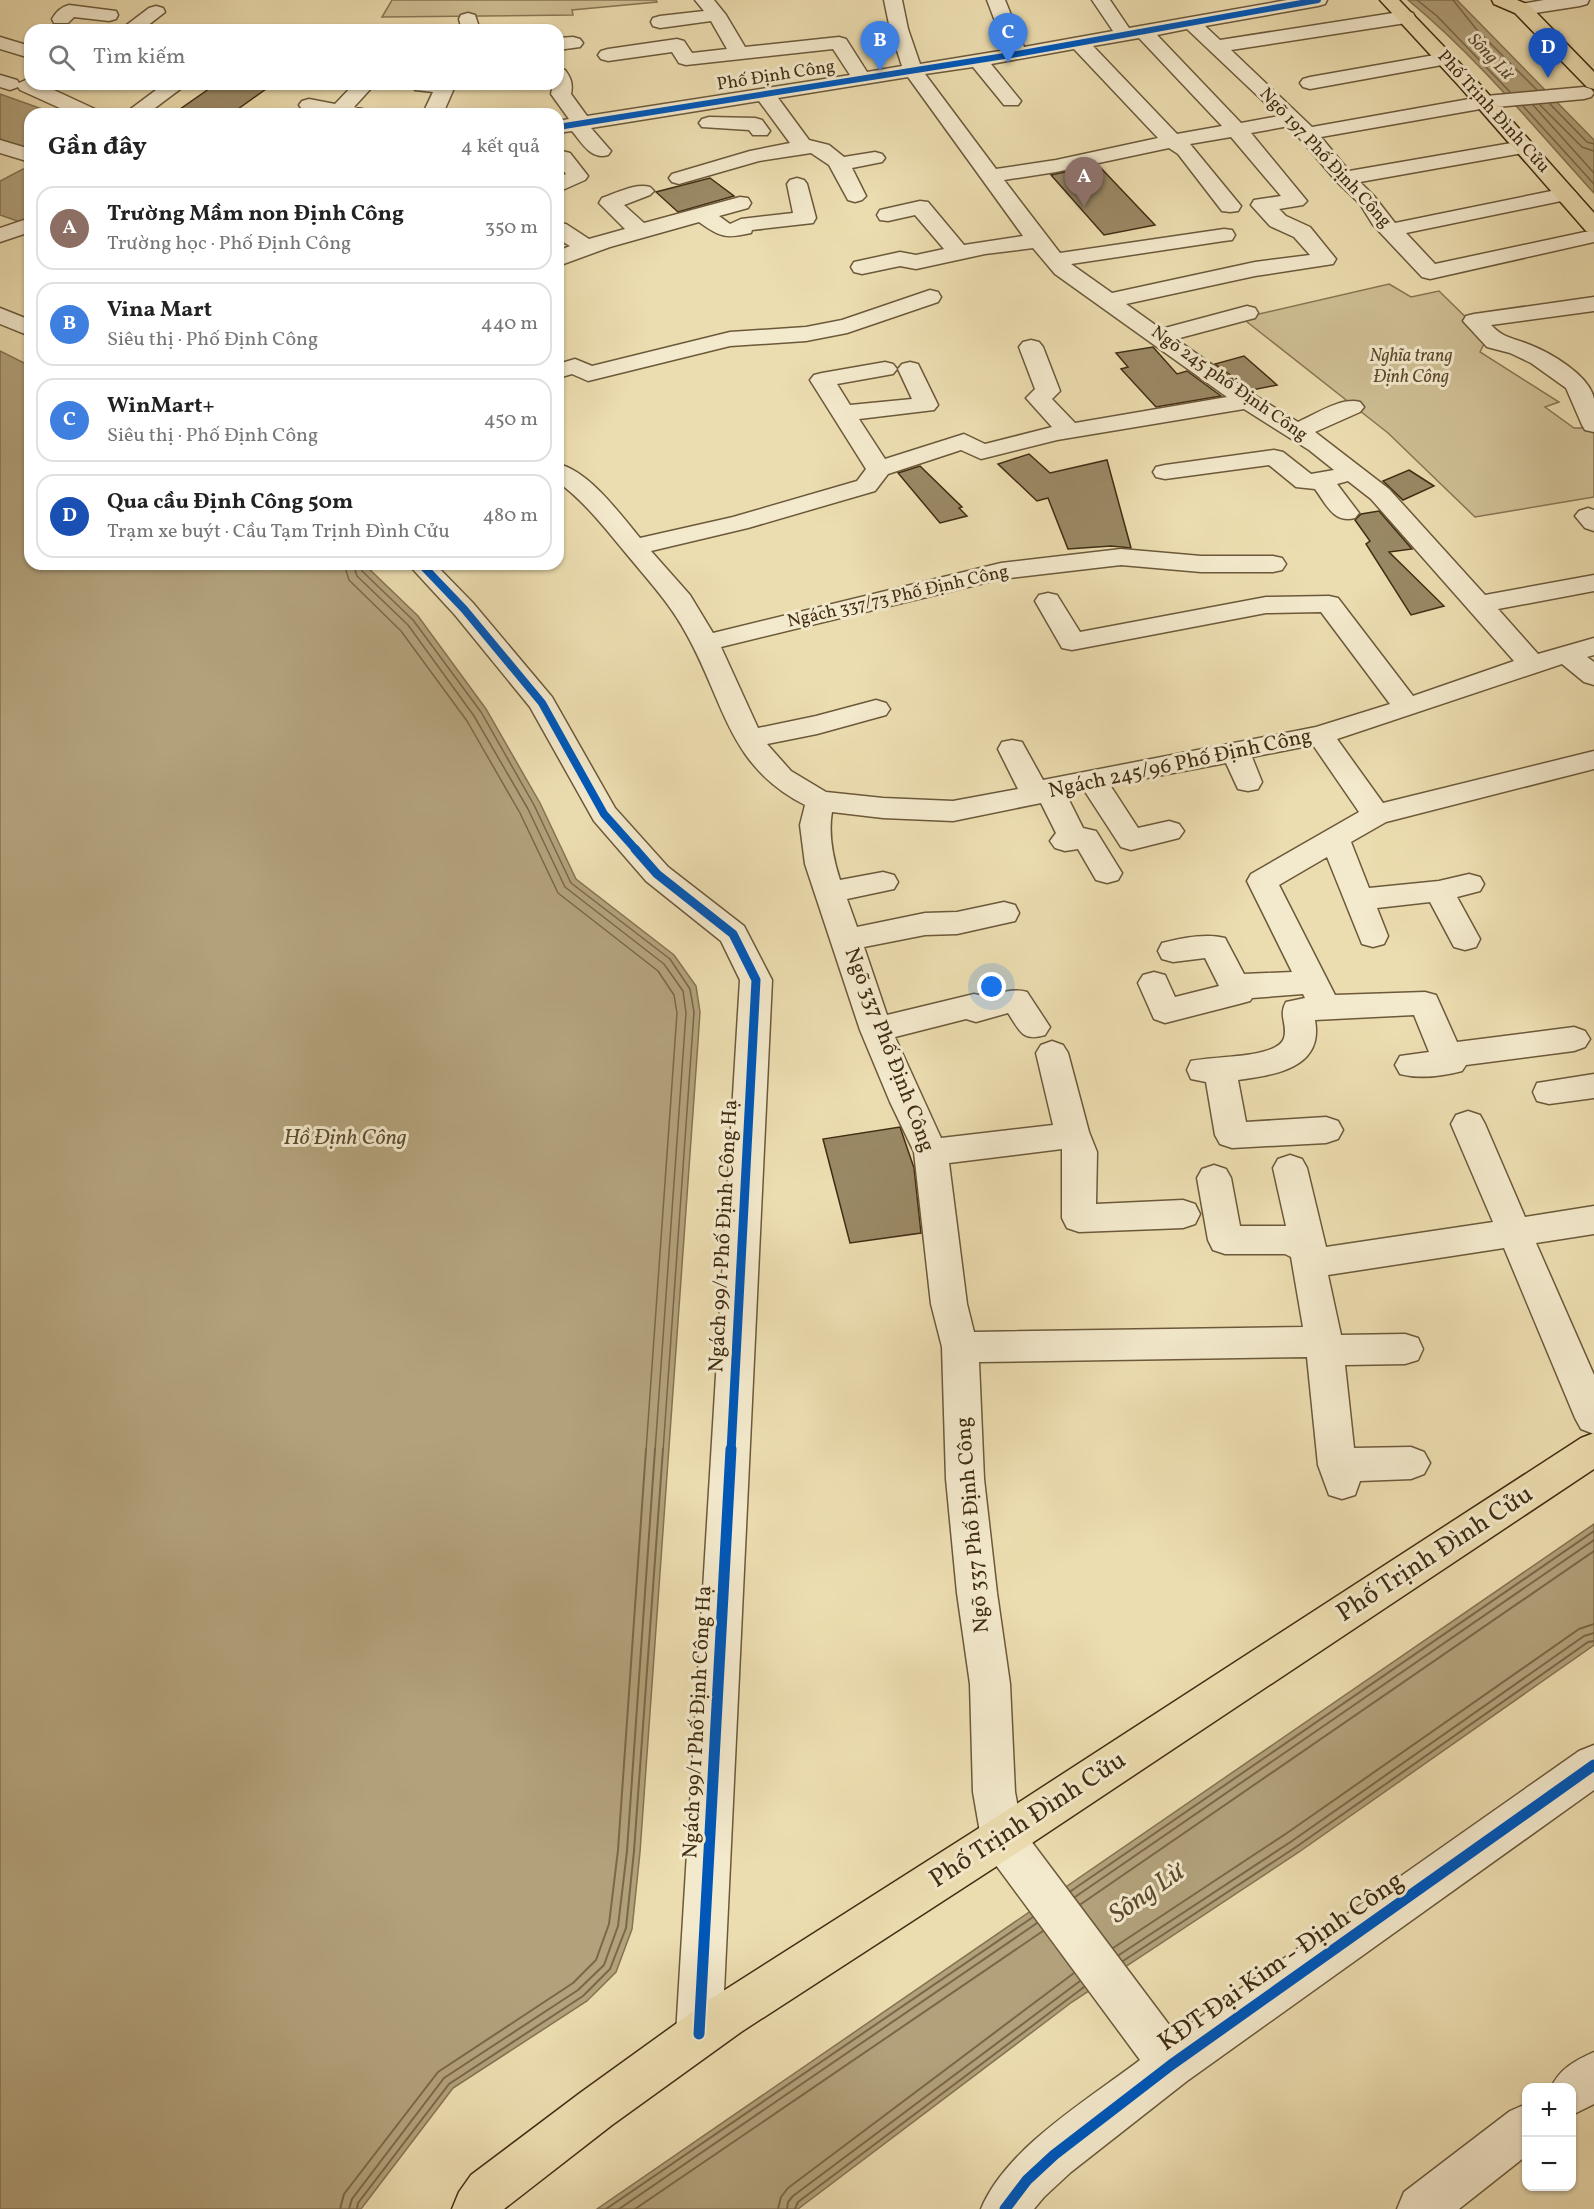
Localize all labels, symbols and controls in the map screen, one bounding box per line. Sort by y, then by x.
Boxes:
pin: C [988,14,1028,63]
pin: B [860,22,900,71]
search box [24,24,564,90]
water label: Sông Lừ [1462,28,1520,87]
pin: D [1528,28,1568,78]
icon: search [45,41,78,74]
text: Tìm kiếm [93,42,186,73]
street label: Phố Trịnh Đình Cửu [1431,45,1555,179]
street label: Phố Định Công [715,54,837,98]
street label: Ngõ 197 Phố Định Công [1253,82,1397,234]
text: Gần đây [48,129,147,165]
text: 4 kết quả [461,133,540,161]
pin: A [1064,158,1104,207]
text: Trường Mầm non Định Công [107,199,404,230]
text: A [62,214,77,242]
text: 350 m [485,214,538,242]
text: Trường học · Phố Định Công [107,230,351,258]
text: Vina Mart [107,295,212,326]
text: B [63,310,76,338]
text: 440 m [481,310,538,338]
street label: Ngõ 245 phố Định Công [1146,320,1312,448]
text: Siêu thị · Phố Định Công [107,326,318,354]
park label: Nghĩa trang Định Công [1370,344,1452,390]
text: WinMart+ [107,391,215,422]
text: C [63,406,76,434]
text: 450 m [484,406,538,434]
text: Siêu thị · Phố Định Công [107,422,318,450]
text: Qua cầu Định Công 50m [107,487,353,518]
text: D [62,502,77,530]
text: 480 m [483,502,538,530]
text: Trạm xe buýt · Cầu Tạm Trịnh Đình Cửu [107,518,450,546]
street label: Ngách 337/73 Phố Định Công [785,559,1011,635]
street label: Ngách 245/96 Phố Định Công [1046,722,1314,806]
street label: Ngõ 337 Phố Định Công [837,944,941,1156]
your location [977,972,1006,1001]
street label: Ngách 99/1 Phố Định Công Hạ [702,1099,746,1373]
water label: Hồ Định Công [283,1123,407,1154]
street label: Ngõ 337 Phố Định Công [949,1416,997,1634]
street label: Phố Trịnh Đình Cửu [1330,1477,1540,1631]
street label: Ngách 99/1 Phố Định Công Hạ [676,1585,720,1859]
street label: Phố Trịnh Đình Cửu [923,1743,1133,1897]
water label: Sông Lừ [1102,1853,1194,1934]
street label: KĐT Đại Kim - Định Công [1151,1863,1411,2061]
map controls [1522,2083,1576,2191]
button: + [1522,2083,1576,2137]
button: − [1522,2137,1576,2191]

